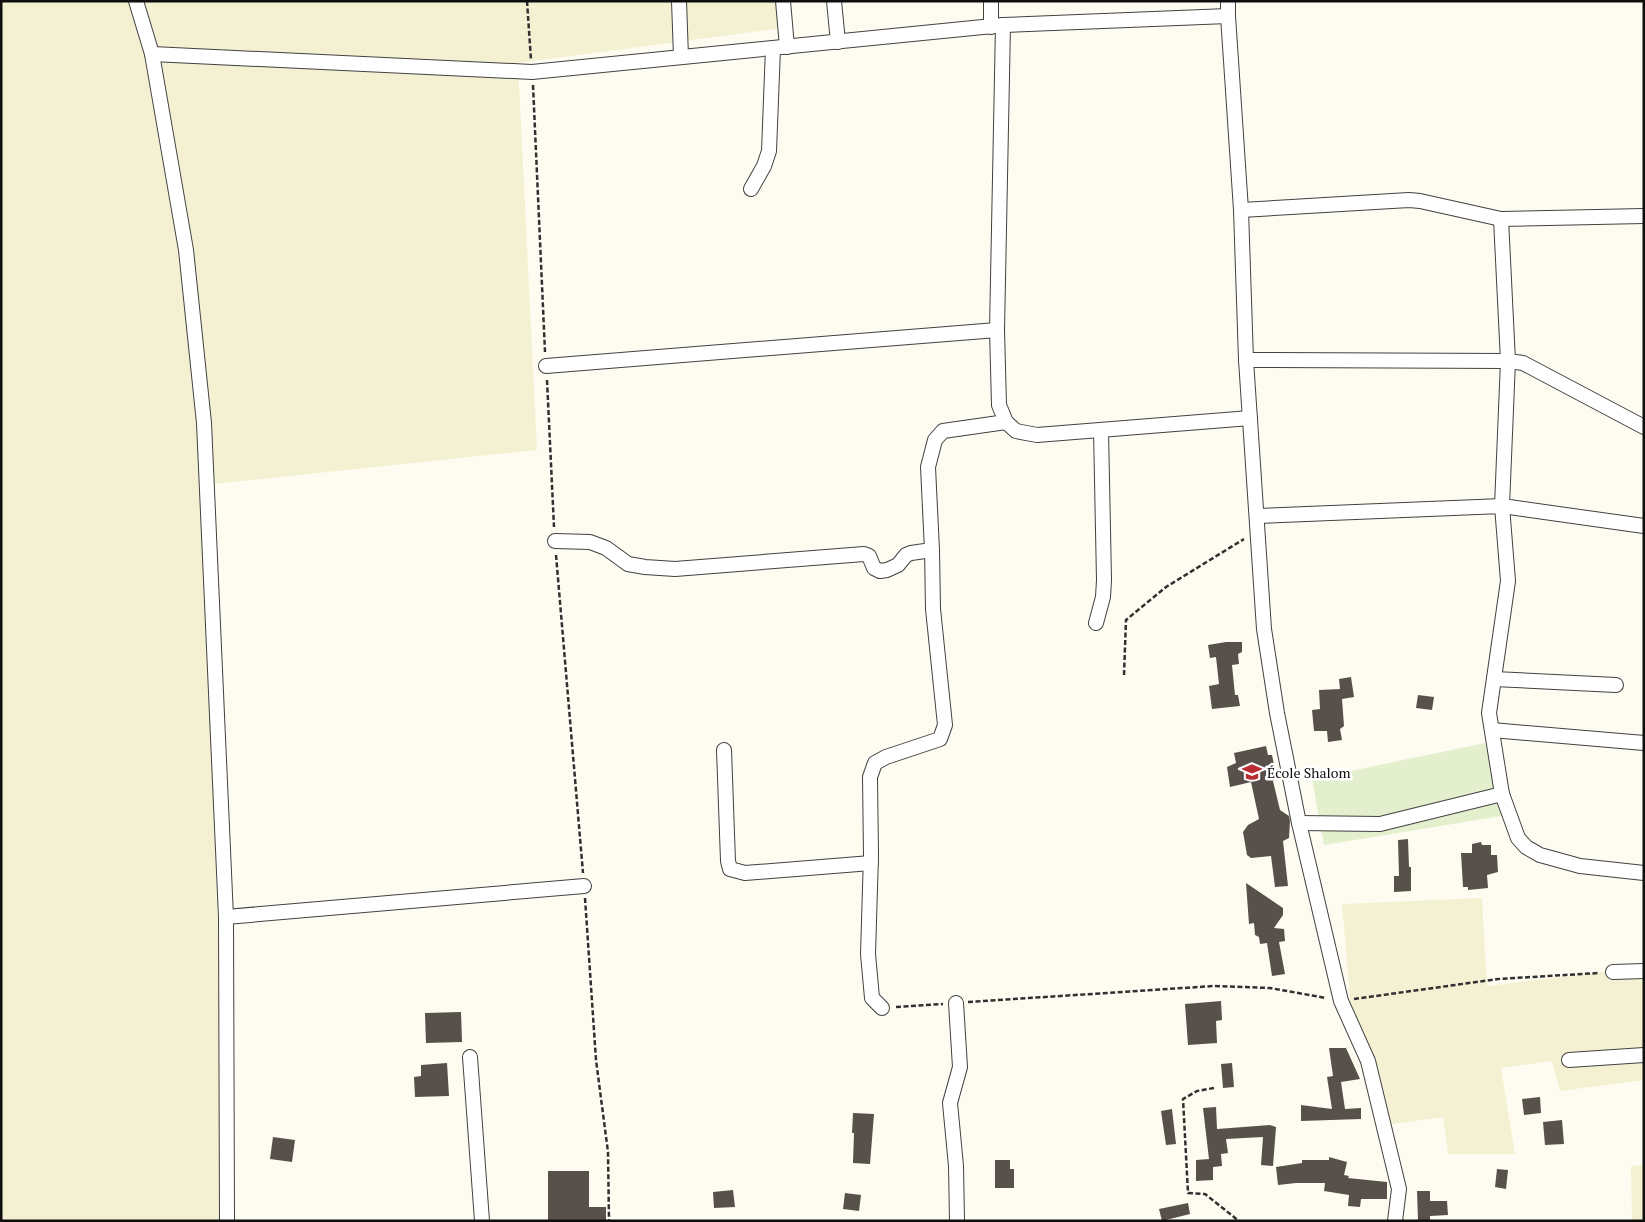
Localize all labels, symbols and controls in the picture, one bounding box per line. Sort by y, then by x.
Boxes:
school or university icon: École Shalom [1241,761,1263,783]
place label: École Shalom [1267,763,1351,782]

